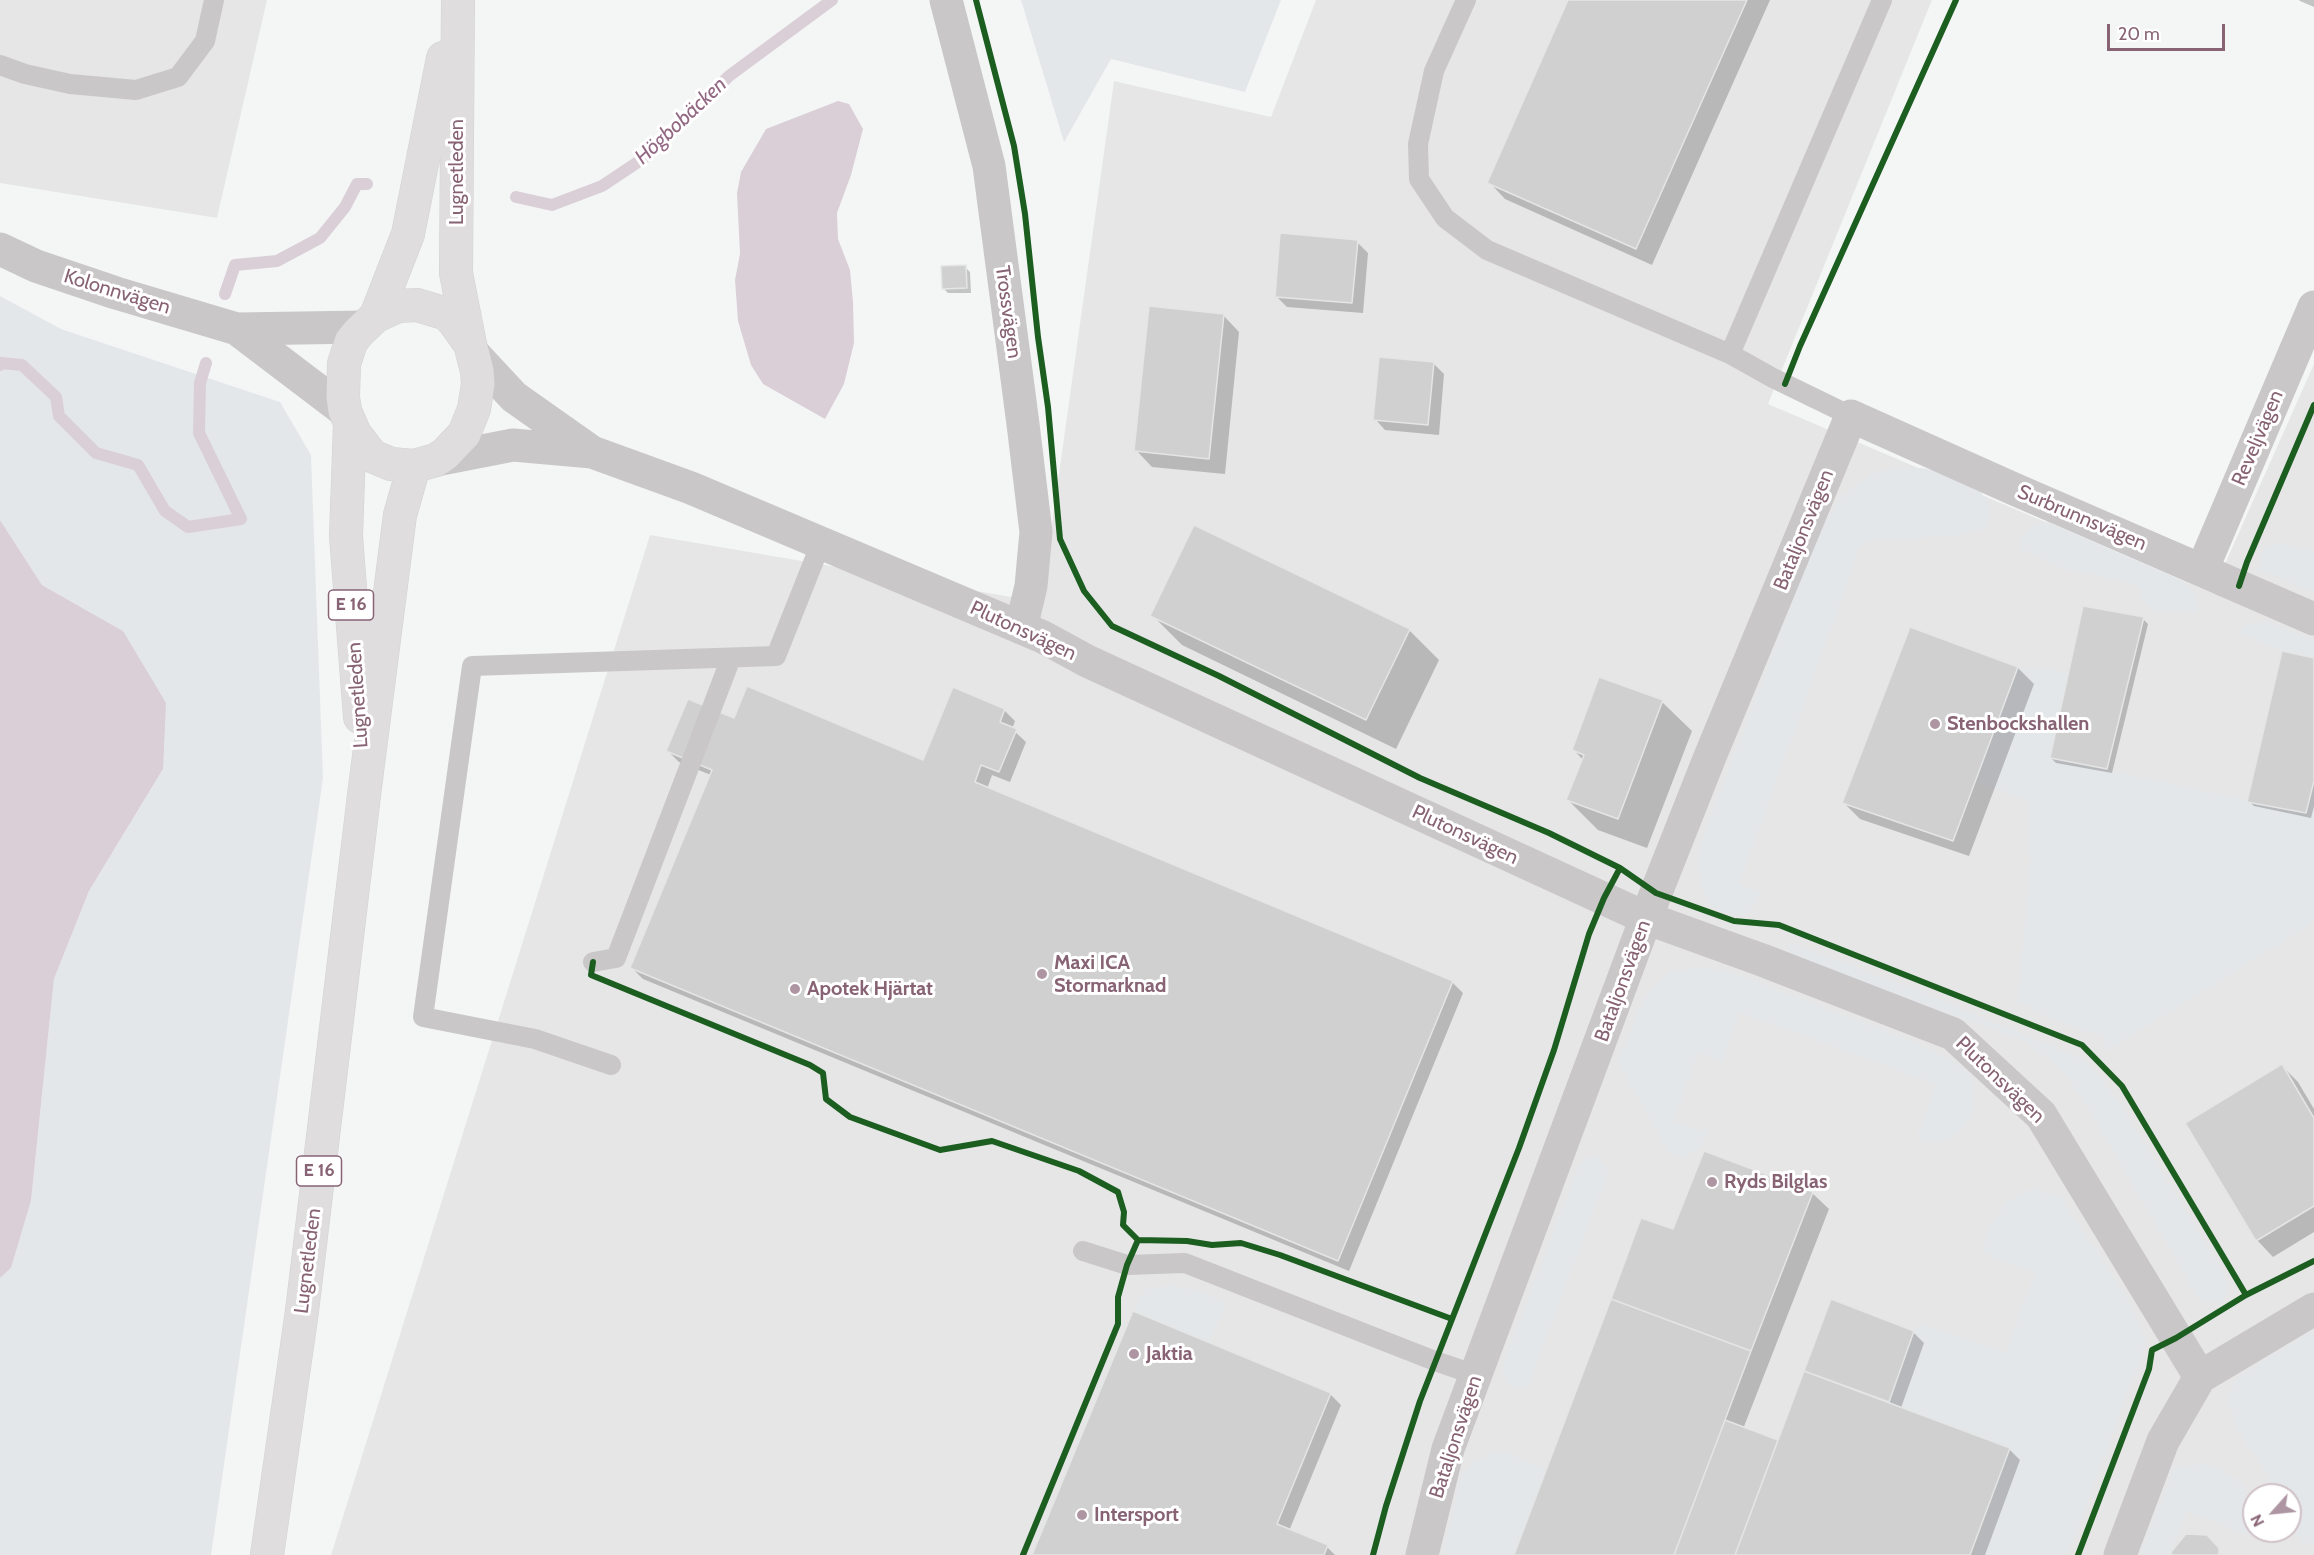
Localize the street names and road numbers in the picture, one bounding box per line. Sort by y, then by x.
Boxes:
street label: Lugnetleden [445,119,469,225]
street label: Kolonnvägen [61,264,173,320]
street label: Trossvägen [990,264,1026,360]
street label: Reveljvägen [2227,387,2289,489]
street label: Bataljonsvägen [1769,466,1839,594]
street label: Surbrunnsvägen [2014,480,2150,556]
road number: E 16 [328,590,374,620]
street label: Plutonsvägen [966,596,1080,666]
street label: Lugnetleden [342,641,374,749]
street label: Plutonsvägen [1408,800,1522,870]
street label: Bataljonsvägen [1590,917,1656,1045]
street label: Plutonsvägen [1951,1032,2049,1128]
road number: E 16 [296,1156,342,1186]
street label: Lugnetleden [290,1207,326,1315]
street label: Bataljonsvägen [1425,1373,1487,1501]

